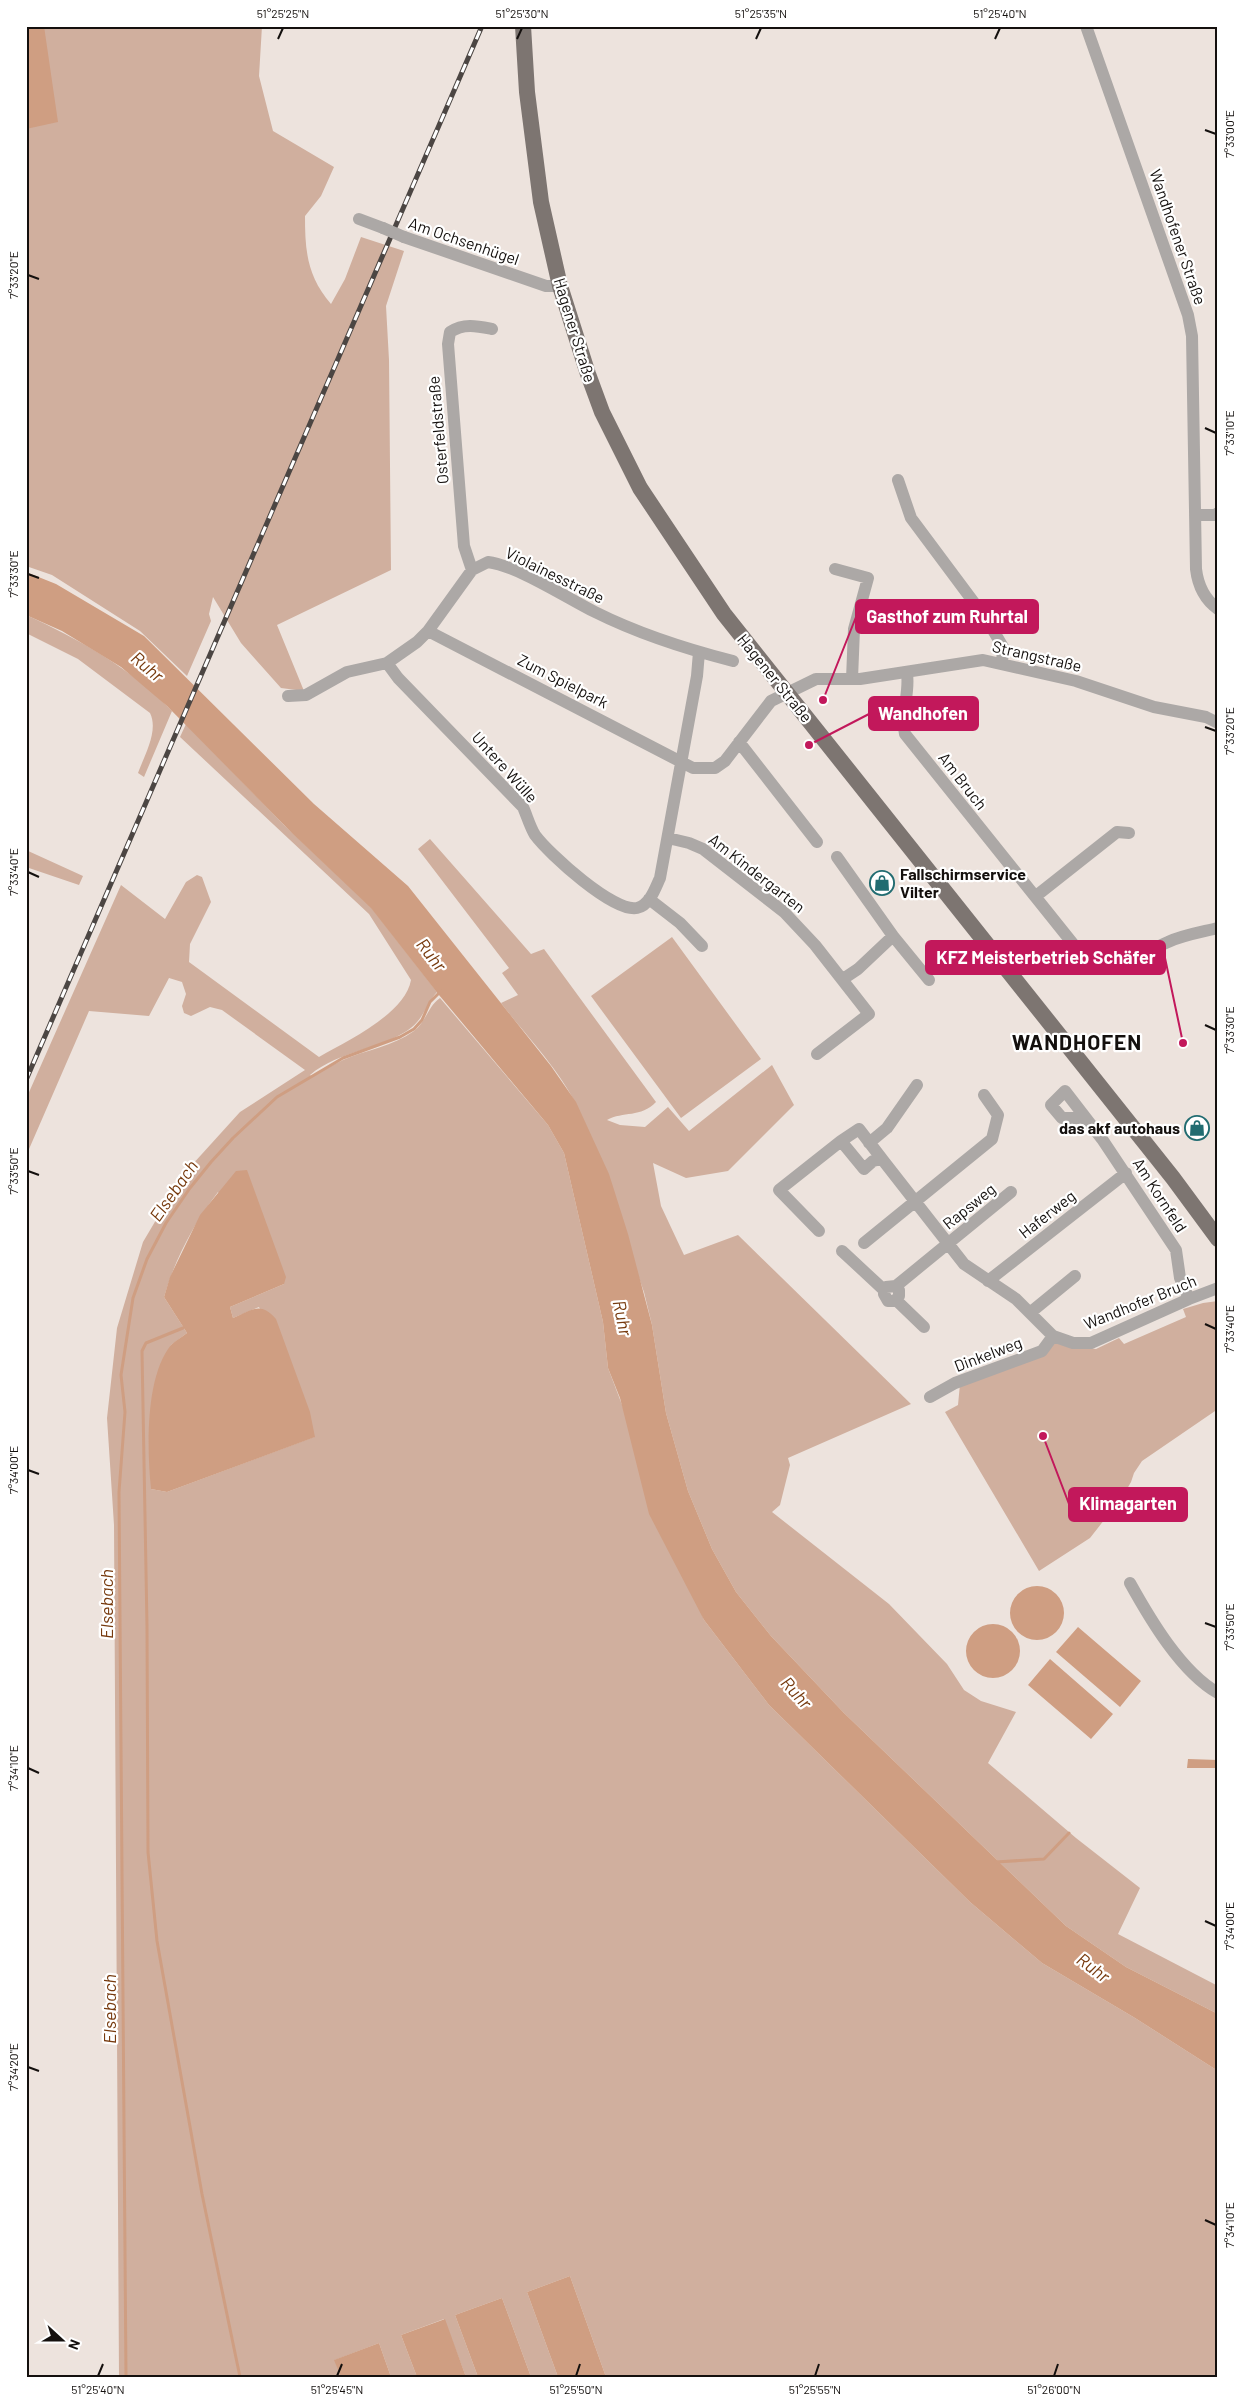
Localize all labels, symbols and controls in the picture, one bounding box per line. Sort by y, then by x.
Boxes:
text: 51°25'25"N [257,6,309,20]
text: 51°25'30"N [495,6,549,20]
text: 51°25'35"N [735,6,787,20]
text: 51°25'40"N [973,6,1027,20]
text: 7°33'00"E [1222,110,1236,158]
street label: Wandhofener Straße [1146,167,1211,307]
street label: Am Ochsenhügel [406,213,522,268]
text: 7°33'20"E [6,251,20,299]
street label: Hagener Straße [551,275,600,384]
street label: Osterfeldstraße [423,375,452,485]
text: 7°33'10"E [1222,410,1236,456]
street label: Violainesstraße [503,542,608,607]
text: 7°33'30"E [6,550,20,598]
callout: Gasthof zum Ruhrtal [856,600,1038,633]
text: Gasthof zum Ruhrtal [866,605,1028,627]
street label: Hagener Straße [734,630,817,726]
street label: Strangstraße [991,636,1084,675]
water label: Ruhr [127,646,169,687]
street label: Zum Spielpark [515,650,612,712]
callout: Wandhofen [869,697,978,730]
text: Wandhofen [878,702,968,724]
text: 7°33'20"E [1222,707,1236,755]
street label: Untere Wülle [469,727,542,806]
street label: Am Bruch [935,748,992,813]
street label: Am Kindergarten [705,829,809,916]
text: 7°33'40"E [6,848,20,896]
place label: Fallschirmservice Vilter [900,864,1026,901]
shop icon: Fallschirmservice Vilter [869,870,895,896]
water label: Ruhr [412,933,452,976]
callout: KFZ Meisterbetrieb Schäfer [926,941,1165,974]
text: KFZ Meisterbetrieb Schäfer [936,946,1156,968]
text: 7°33'30"E [1222,1006,1236,1054]
district label: WANDHOFEN [1012,1029,1142,1054]
shop icon: das akf autohaus [1184,1115,1210,1141]
place label: das akf autohaus [1059,1118,1180,1137]
text: 7°33'50"E [6,1147,20,1195]
street label: Am Kornfeld [1129,1154,1191,1235]
water label: Elsebach [144,1156,202,1225]
street label: Rapsweg [938,1179,999,1233]
street label: Haferweg [1015,1186,1079,1242]
street label: Wandhofer Bruch [1081,1270,1199,1333]
water label: Ruhr [608,1298,638,1338]
text: 7°33'40"E [1222,1305,1236,1353]
street label: Dinkelweg [951,1332,1024,1375]
text: 7°34'00"E [6,1446,20,1494]
callout: Klimagarten [1069,1488,1187,1521]
text: Klimagarten [1079,1492,1177,1514]
water label: Elsebach [95,1569,117,1639]
text: 7°33'50"E [1222,1603,1236,1651]
water label: Ruhr [777,1672,817,1713]
text: 7°34'10"E [6,1745,20,1791]
text: 7°34'00"E [1222,1902,1236,1950]
water label: Ruhr [1073,1948,1115,1987]
water label: Elsebach [98,1974,120,2044]
text: 7°34'20"E [6,2043,20,2091]
text: 7°34'10"E [1222,2202,1236,2248]
north arrow [38,2316,88,2366]
text: N [65,2337,84,2352]
text: 51°25'40"N [71,2382,125,2396]
text: 51°25'45"N [311,2382,363,2396]
text: 51°25'50"N [549,2382,603,2396]
text: 51°25'55"N [789,2382,841,2396]
text: 51°26'00"N [1027,2382,1081,2396]

